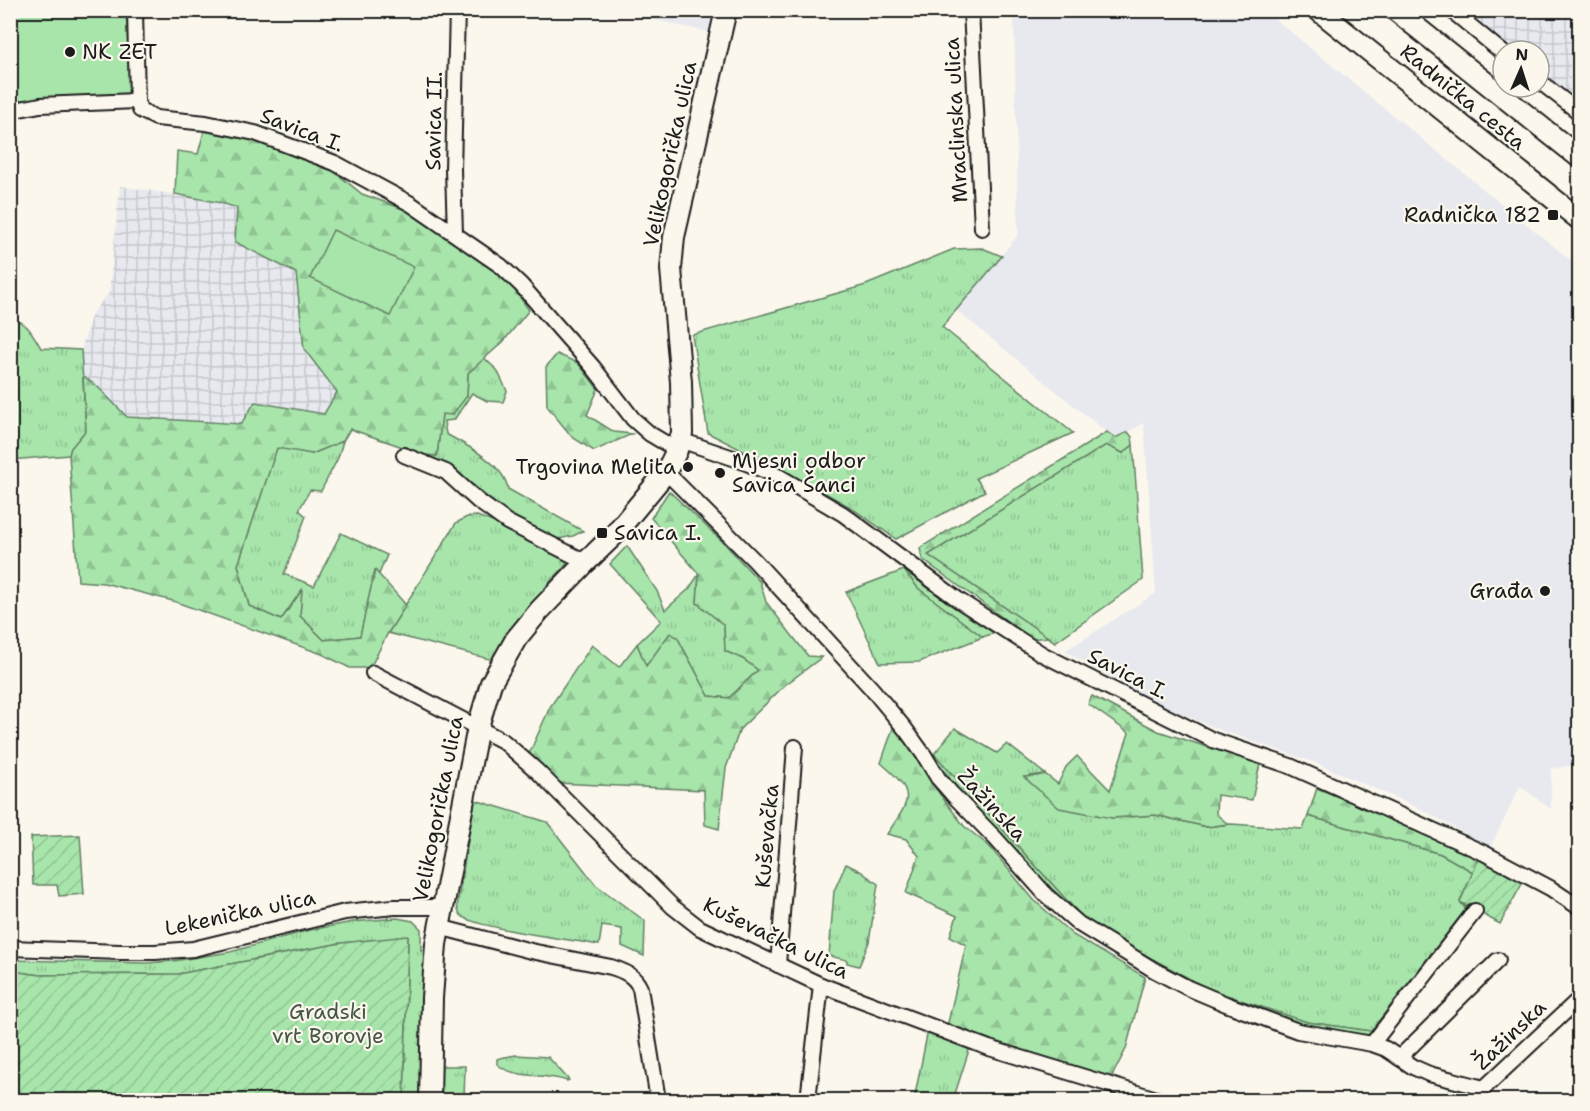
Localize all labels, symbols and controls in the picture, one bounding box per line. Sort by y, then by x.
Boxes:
street label: Mraclinska ulica [938,37,974,203]
place label: NK ZET [82,38,157,66]
street label: Radnička cesta [1394,38,1532,156]
north arrow [1491,39,1551,99]
text: N [1515,44,1529,65]
marker: NK ZET [63,45,77,59]
street label: Velikogorička ulica [637,59,703,249]
street label: Savica II. [419,71,449,171]
street label: Savica I. [256,101,348,159]
place label: Radnička 182 [1404,201,1541,229]
marker: Radnička 182 [1546,208,1560,222]
place label: Mjesni odbor Savica Šanci [732,447,866,499]
place label: Trgovina Melita [516,453,676,481]
marker: Trgovina Melita [681,460,695,474]
marker: Mjesni odbor Savica Šanci [713,466,727,480]
place label: Savica I. [614,519,701,547]
marker: Savica I. [595,526,609,540]
place label: Građa [1470,577,1533,605]
marker: Građa [1538,584,1552,598]
street label: Savica I. [1083,642,1173,706]
street label: Velikogorička ulica [406,713,470,905]
street label: Žažinska [951,762,1034,848]
street label: Kuševačka [749,783,785,889]
street label: Lekenička ulica [162,883,318,943]
street label: Kuševačka ulica [698,891,854,985]
street label: Žažinska [1467,993,1552,1076]
park label: Gradski vrt Borovje [272,998,384,1050]

